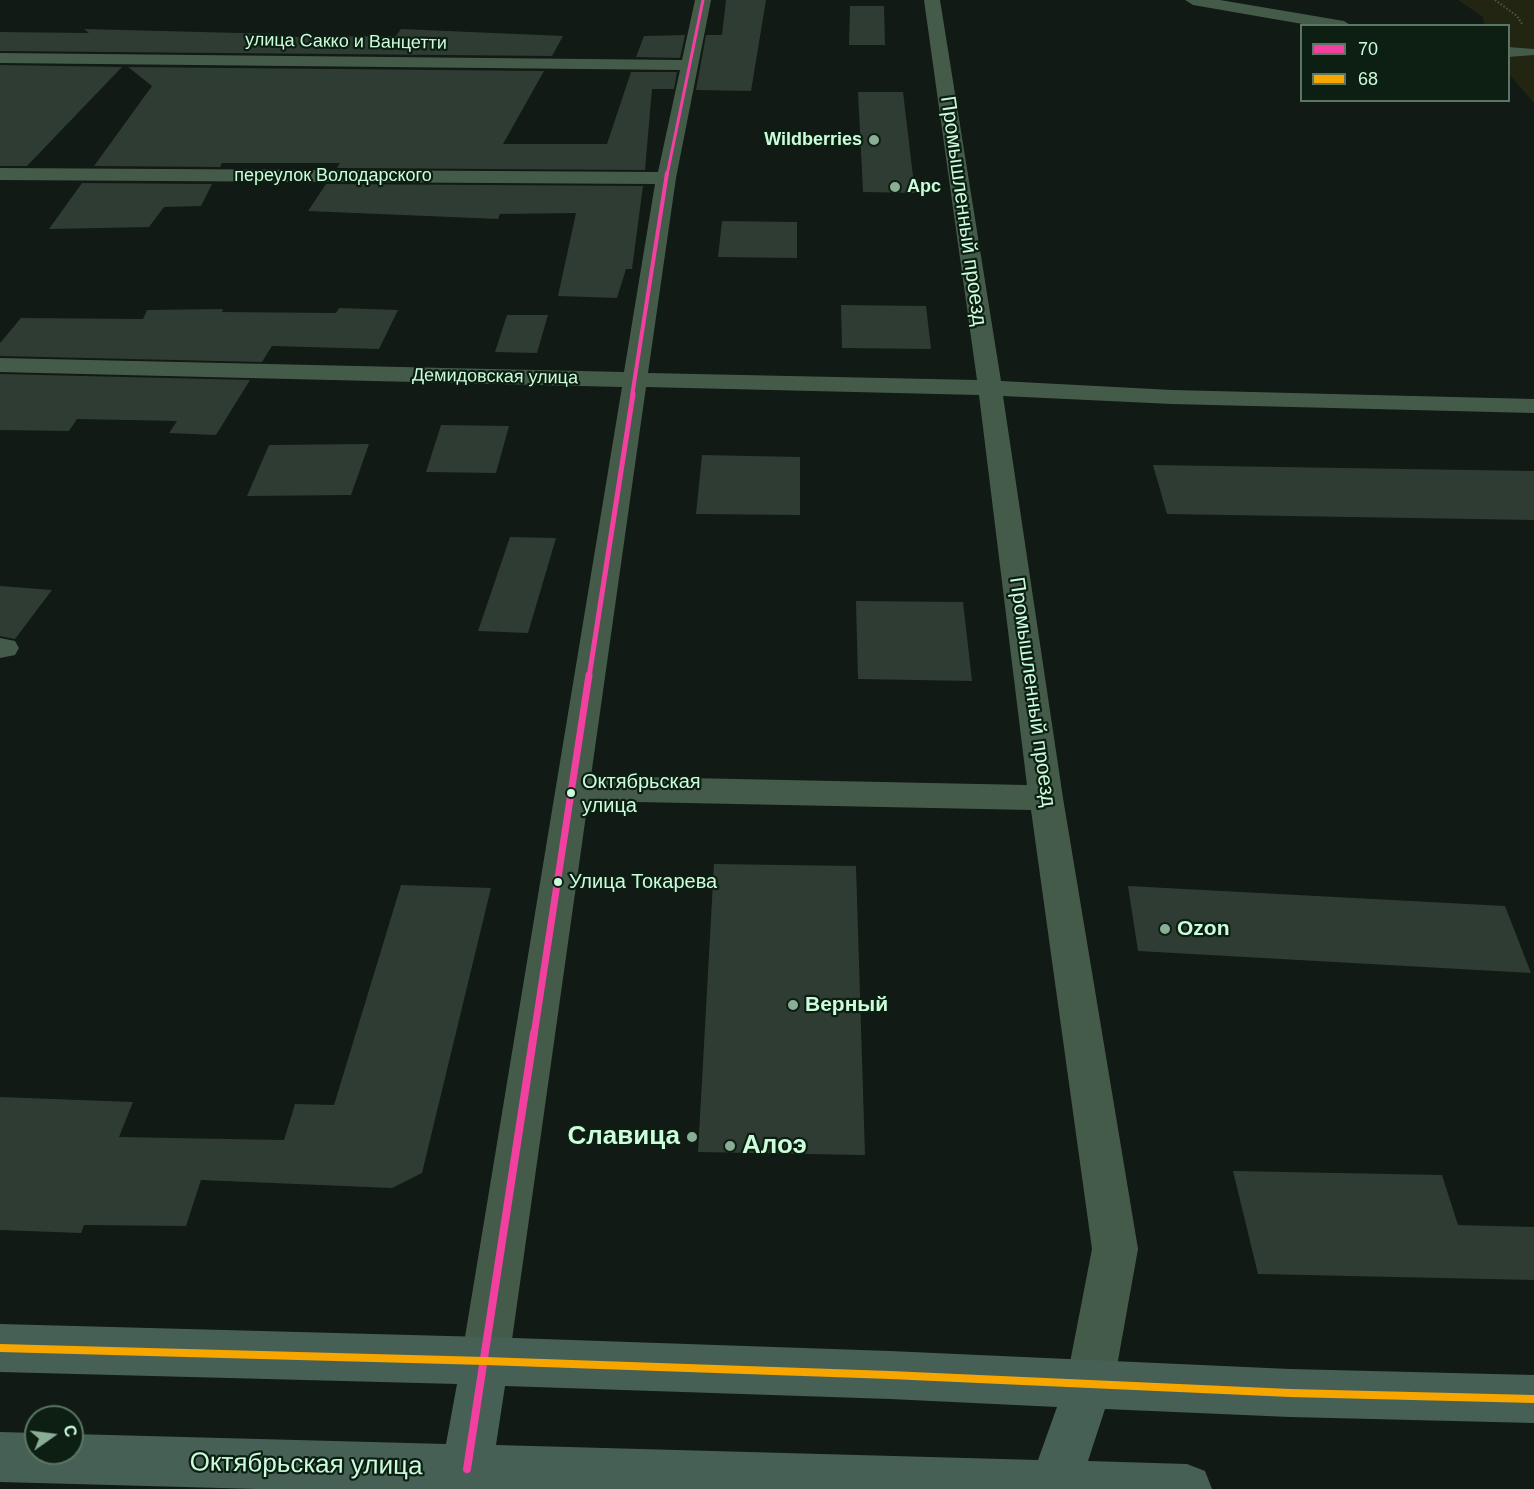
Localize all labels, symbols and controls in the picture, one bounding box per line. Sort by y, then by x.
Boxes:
legend [1300,24,1510,102]
street label: улица Сакко и Ванцетти [245,29,447,55]
text: 70 [1358,39,1378,59]
text: 68 [1358,69,1378,89]
street label: Промышленный проезд [934,94,992,328]
place label: Wildberries [764,129,862,151]
marker: Wildberries [867,133,881,147]
street label: переулок Володарского [234,165,432,187]
place label: Арс [907,176,941,198]
marker: Арс [888,180,902,194]
street label: Демидовская улица [412,365,578,389]
street label: Промышленный проезд [1003,575,1061,809]
place label: Октябрьская улица [582,770,701,817]
marker: Октябрьская улица [565,787,577,799]
place label: Улица Токарева [569,870,717,894]
marker: Улица Токарева [552,876,564,888]
place label: Ozon [1177,916,1229,942]
marker: Ozon [1158,922,1172,936]
place label: Верный [805,992,888,1018]
marker: Верный [786,998,800,1012]
place label: Славица [568,1121,680,1153]
marker: Славица [685,1130,699,1144]
place label: Алоэ [742,1130,807,1162]
marker: Алоэ [723,1139,737,1153]
north arrow [24,1405,84,1465]
text: С [60,1423,80,1439]
street label: Октябрьская улица [189,1447,423,1483]

